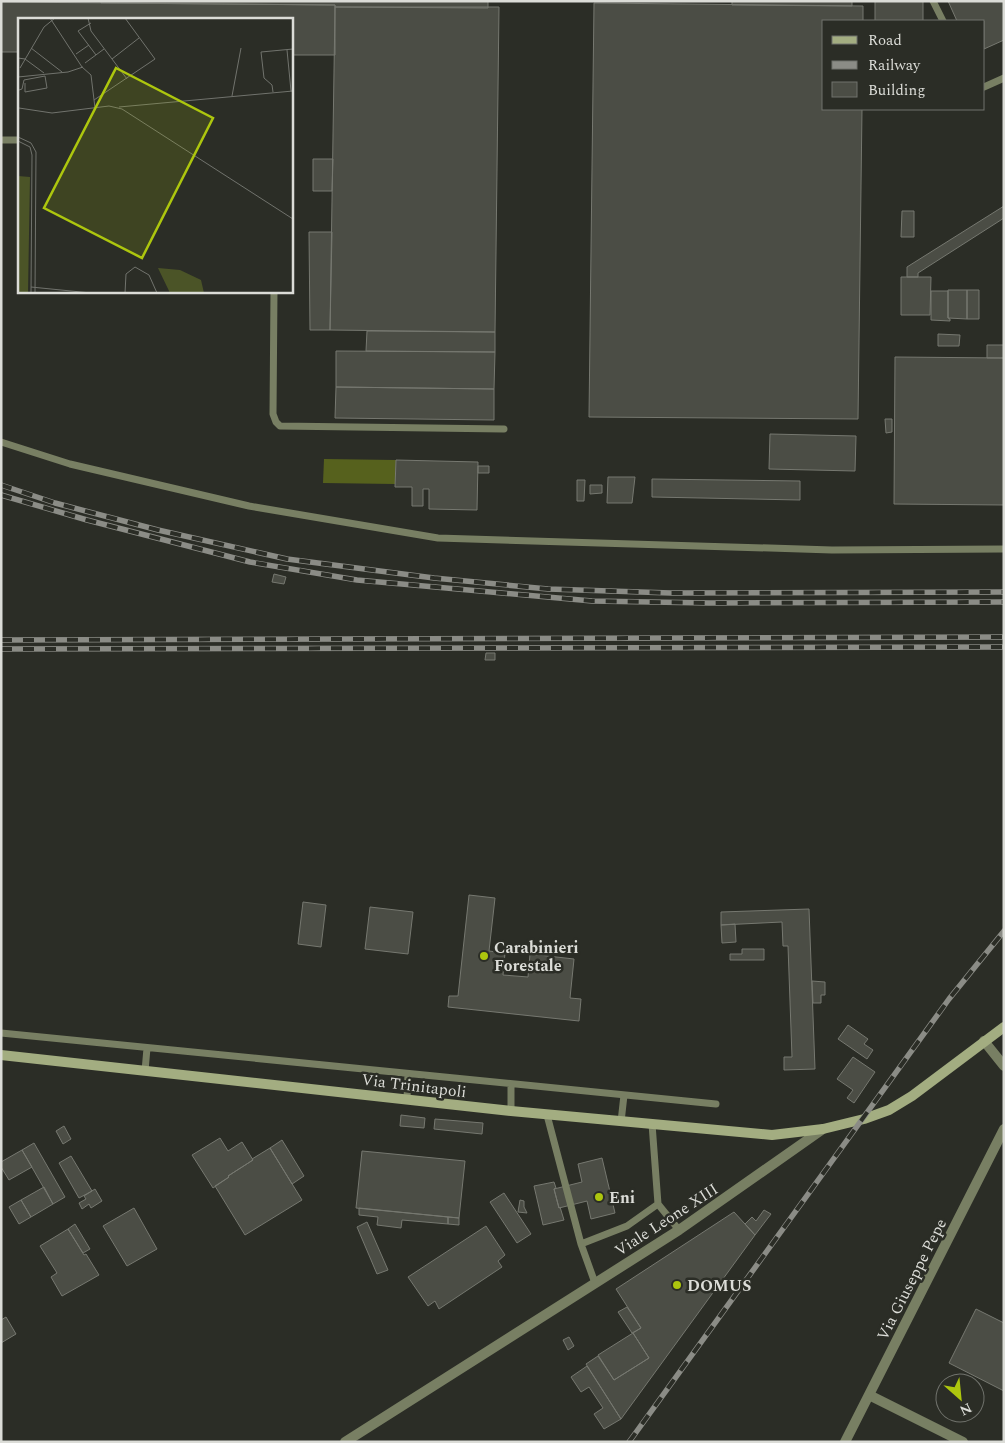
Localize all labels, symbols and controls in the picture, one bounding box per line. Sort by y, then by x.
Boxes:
inset map [18,18,292,292]
legend [822,20,985,110]
text: Road [868,29,902,52]
text: Railway [868,54,921,77]
text: Building [868,79,925,102]
place label: Carabinieri Forestale [494,936,579,978]
marker: Carabinieri Forestale [478,950,490,962]
street label: Via Trinitapoli [360,1068,468,1104]
street label: Viale Leone XIII [610,1177,723,1262]
place label: Eni [609,1186,635,1210]
marker: Eni [593,1191,605,1203]
street label: Via Giuseppe Pepe [871,1214,953,1345]
place label: DOMUS [687,1274,751,1298]
marker: DOMUS [671,1279,683,1291]
north arrow [935,1373,985,1423]
text: N [956,1397,976,1421]

